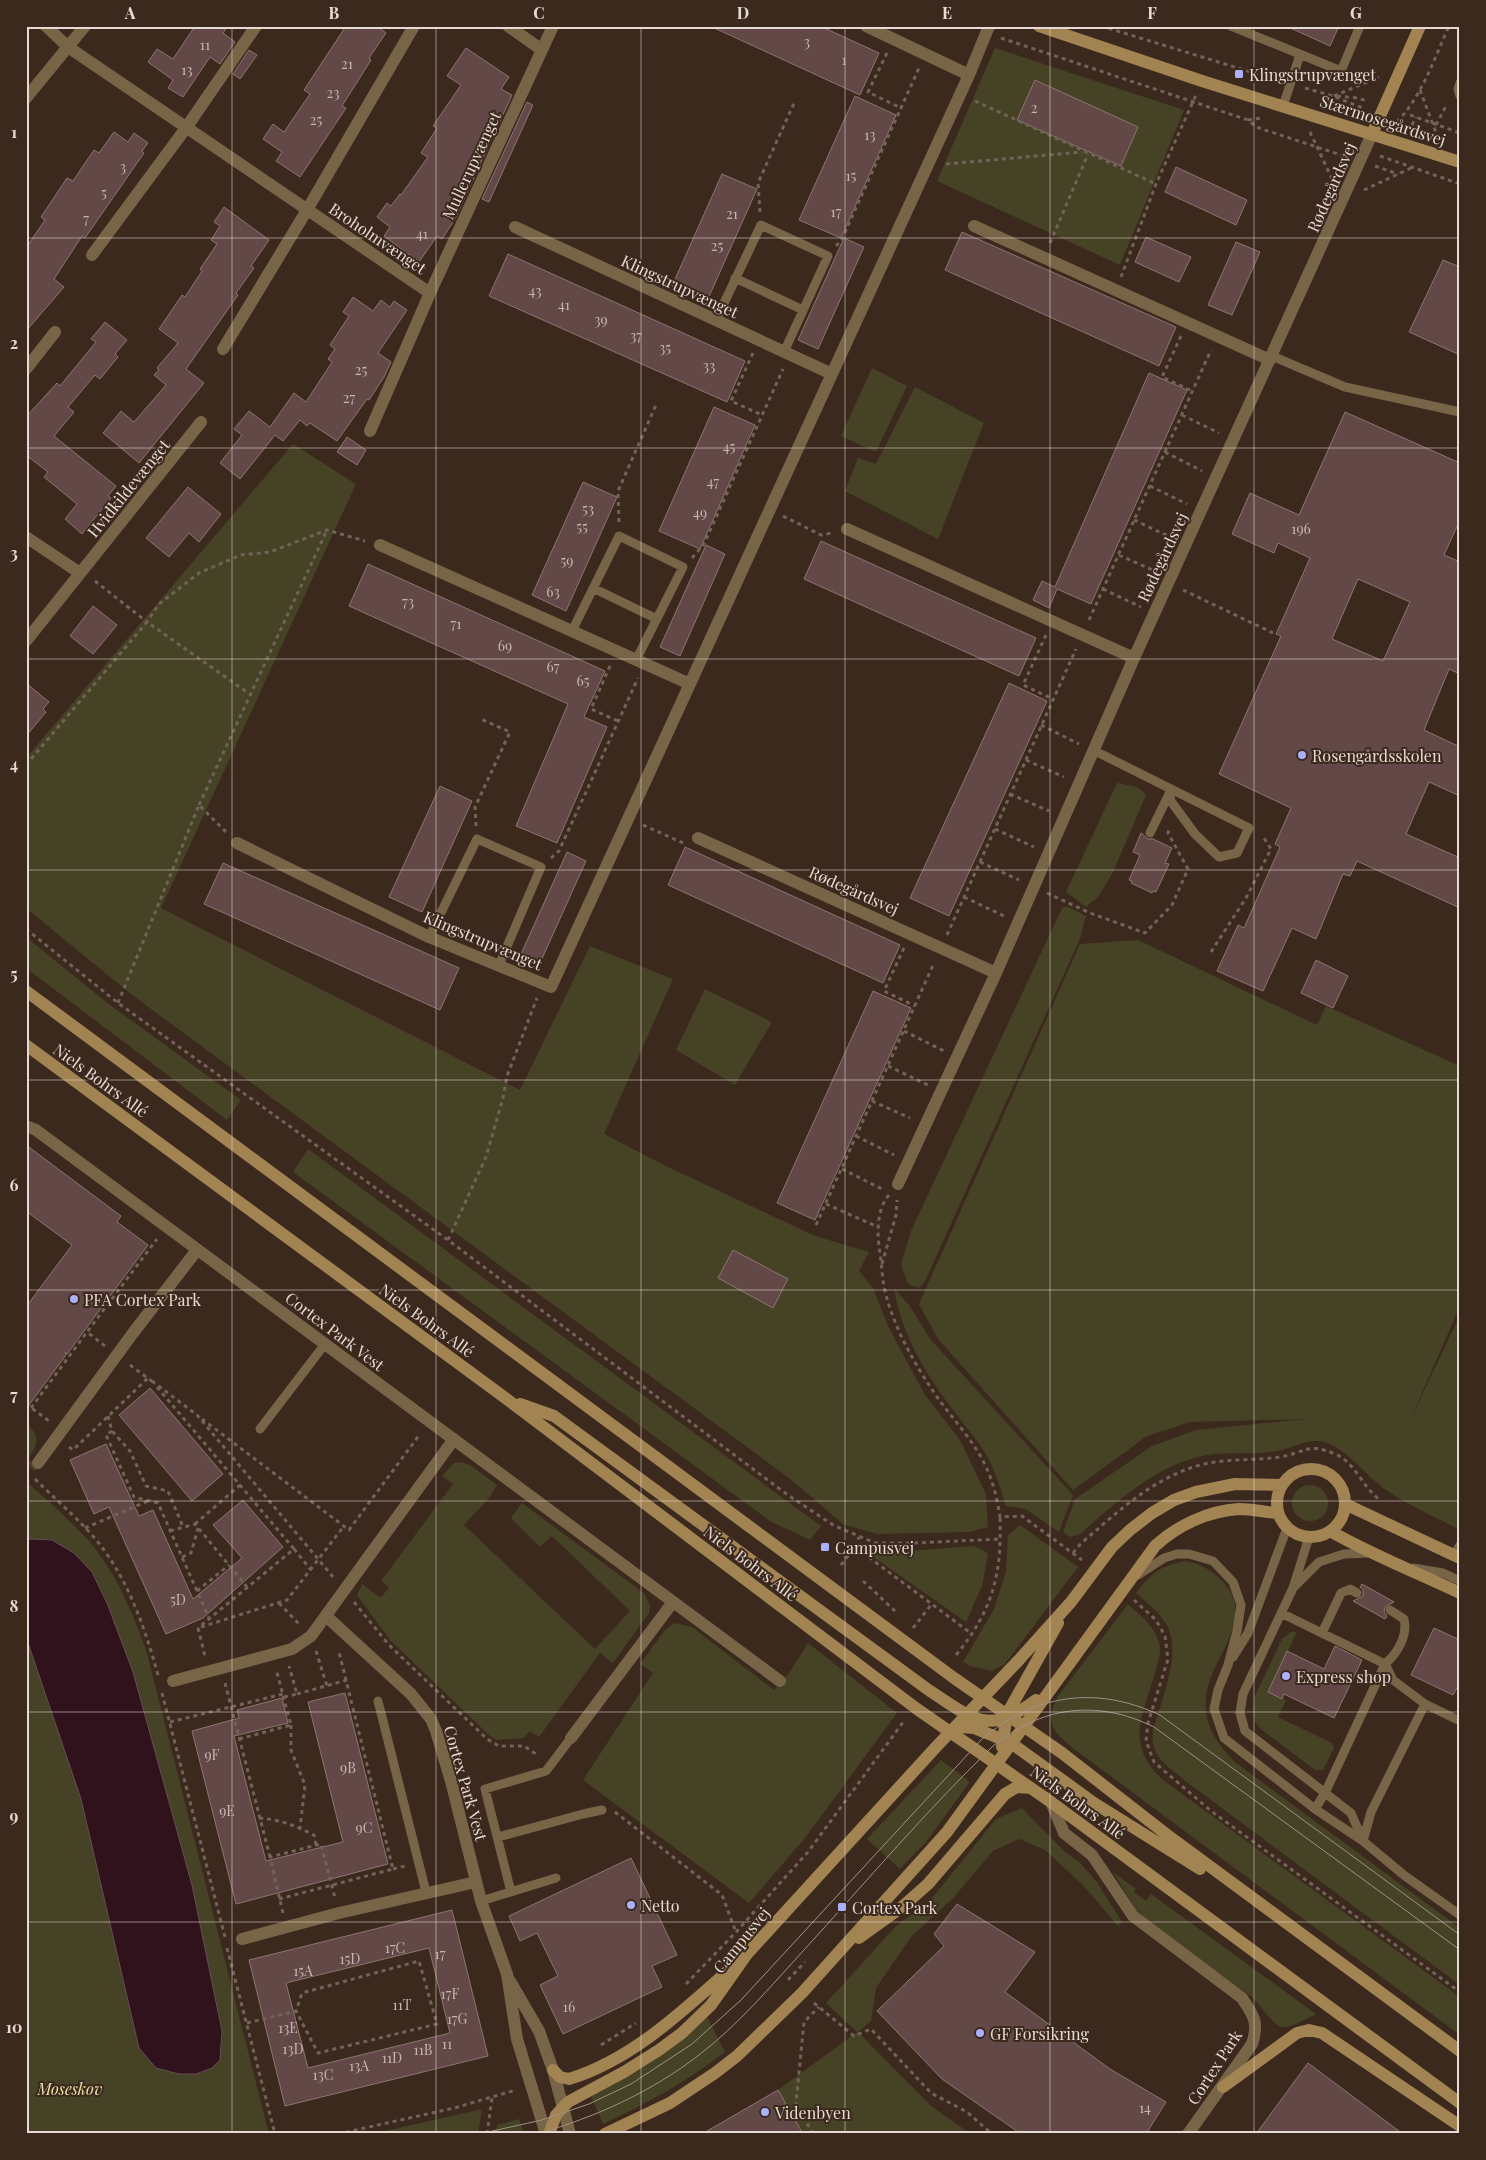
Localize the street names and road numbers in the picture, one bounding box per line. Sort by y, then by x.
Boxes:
street label: Stærmosegårdsvej [1317,90,1449,150]
street label: Mullerupvænget [437,107,505,222]
street label: Rødegårdsvej [1302,139,1360,235]
street label: Broholmvænget [325,198,431,278]
street label: Klingstrupvænget [618,250,742,322]
street label: Hvidkildevænget [82,435,174,541]
street label: Rødegårdsvej [1132,509,1192,605]
street label: Rødegårdsvej [806,861,902,919]
street label: Klingstrupvænget [420,906,546,975]
street label: Niels Bohrs Allé [49,1038,153,1122]
street label: Niels Bohrs Allé [375,1278,479,1362]
street label: Cortex Park Vest [281,1287,389,1375]
street label: Niels Bohrs Allé [700,1521,802,1605]
street label: Cortex Park Vest [440,1723,493,1843]
street label: Niels Bohrs Allé [1026,1760,1130,1844]
street label: Campusvej [708,1903,774,1977]
street label: Cortex Park [1182,2025,1246,2109]

